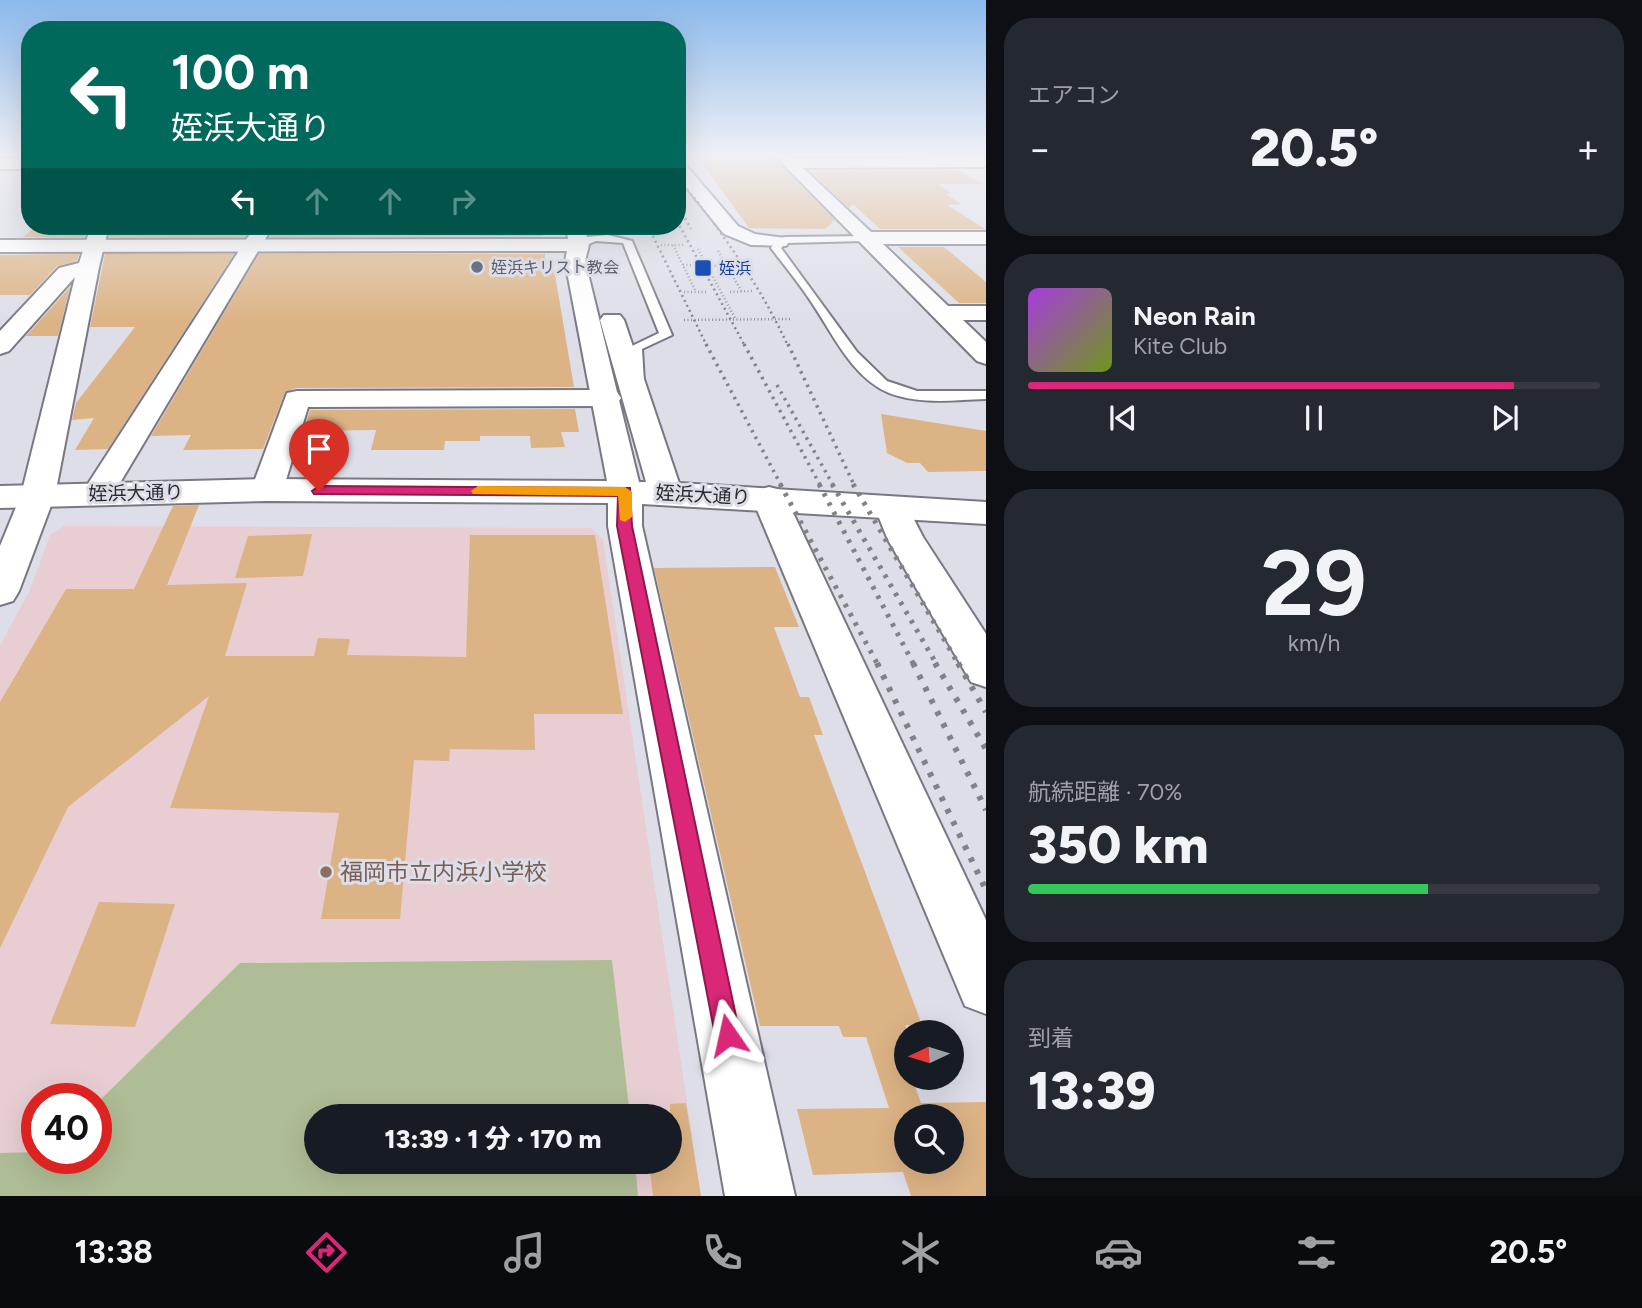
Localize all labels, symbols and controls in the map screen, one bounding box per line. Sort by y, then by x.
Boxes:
text: 100 m [171,42,310,101]
icon: left [56,49,147,140]
text: エアコン [1028,81,1120,109]
text: 姪浜大通り [171,109,331,147]
text: 20.5° [1250,117,1378,179]
text: − [1028,126,1052,172]
text: + [1576,126,1600,172]
icon: left [225,182,263,220]
icon: ahead [298,182,336,220]
icon: ahead [371,182,409,220]
icon: right [444,182,482,220]
place label: 姪浜キリスト教会 [491,258,619,277]
marker: 姪浜 [693,258,713,278]
marker: 姪浜キリスト教会 [469,259,485,275]
place label: 姪浜 [719,259,751,278]
text: Neon Rain [1133,300,1256,332]
text: Kite Club [1133,332,1227,360]
icon: previous [1104,399,1142,437]
icon: pause [1295,399,1333,437]
icon: next [1486,399,1524,437]
pin [289,419,349,491]
icon: arrive [300,430,338,468]
street label: 姪浜大通り [88,481,184,505]
street label: 姪浜大通り [655,481,751,509]
text: 29 [1261,529,1367,638]
text: km/h [1288,629,1340,657]
text: 航続距離 · 70% [1028,778,1182,806]
text: 350 km [1028,814,1209,876]
place label: 福岡市立内浜小学校 [340,858,547,886]
marker: 福岡市立内浜小学校 [318,864,334,880]
position arrow [691,998,765,1072]
north arrow [894,1020,964,1090]
map controls [894,1020,964,1174]
text: 到着 [1028,1024,1074,1052]
text: 13:39 [1028,1060,1156,1122]
speed limit sign: 40 [21,1083,112,1174]
button: search [894,1104,964,1174]
text: 13:39 · 1 分 · 170 m [385,1123,601,1155]
icon: directions [302,1228,351,1277]
icon: music [500,1228,549,1277]
icon: phone [698,1228,747,1277]
icon: climate [896,1228,945,1277]
icon: car [1094,1228,1143,1277]
icon: filters [1292,1228,1341,1277]
text: 13:38 [74,1233,153,1271]
text: 20.5° [1490,1233,1567,1271]

